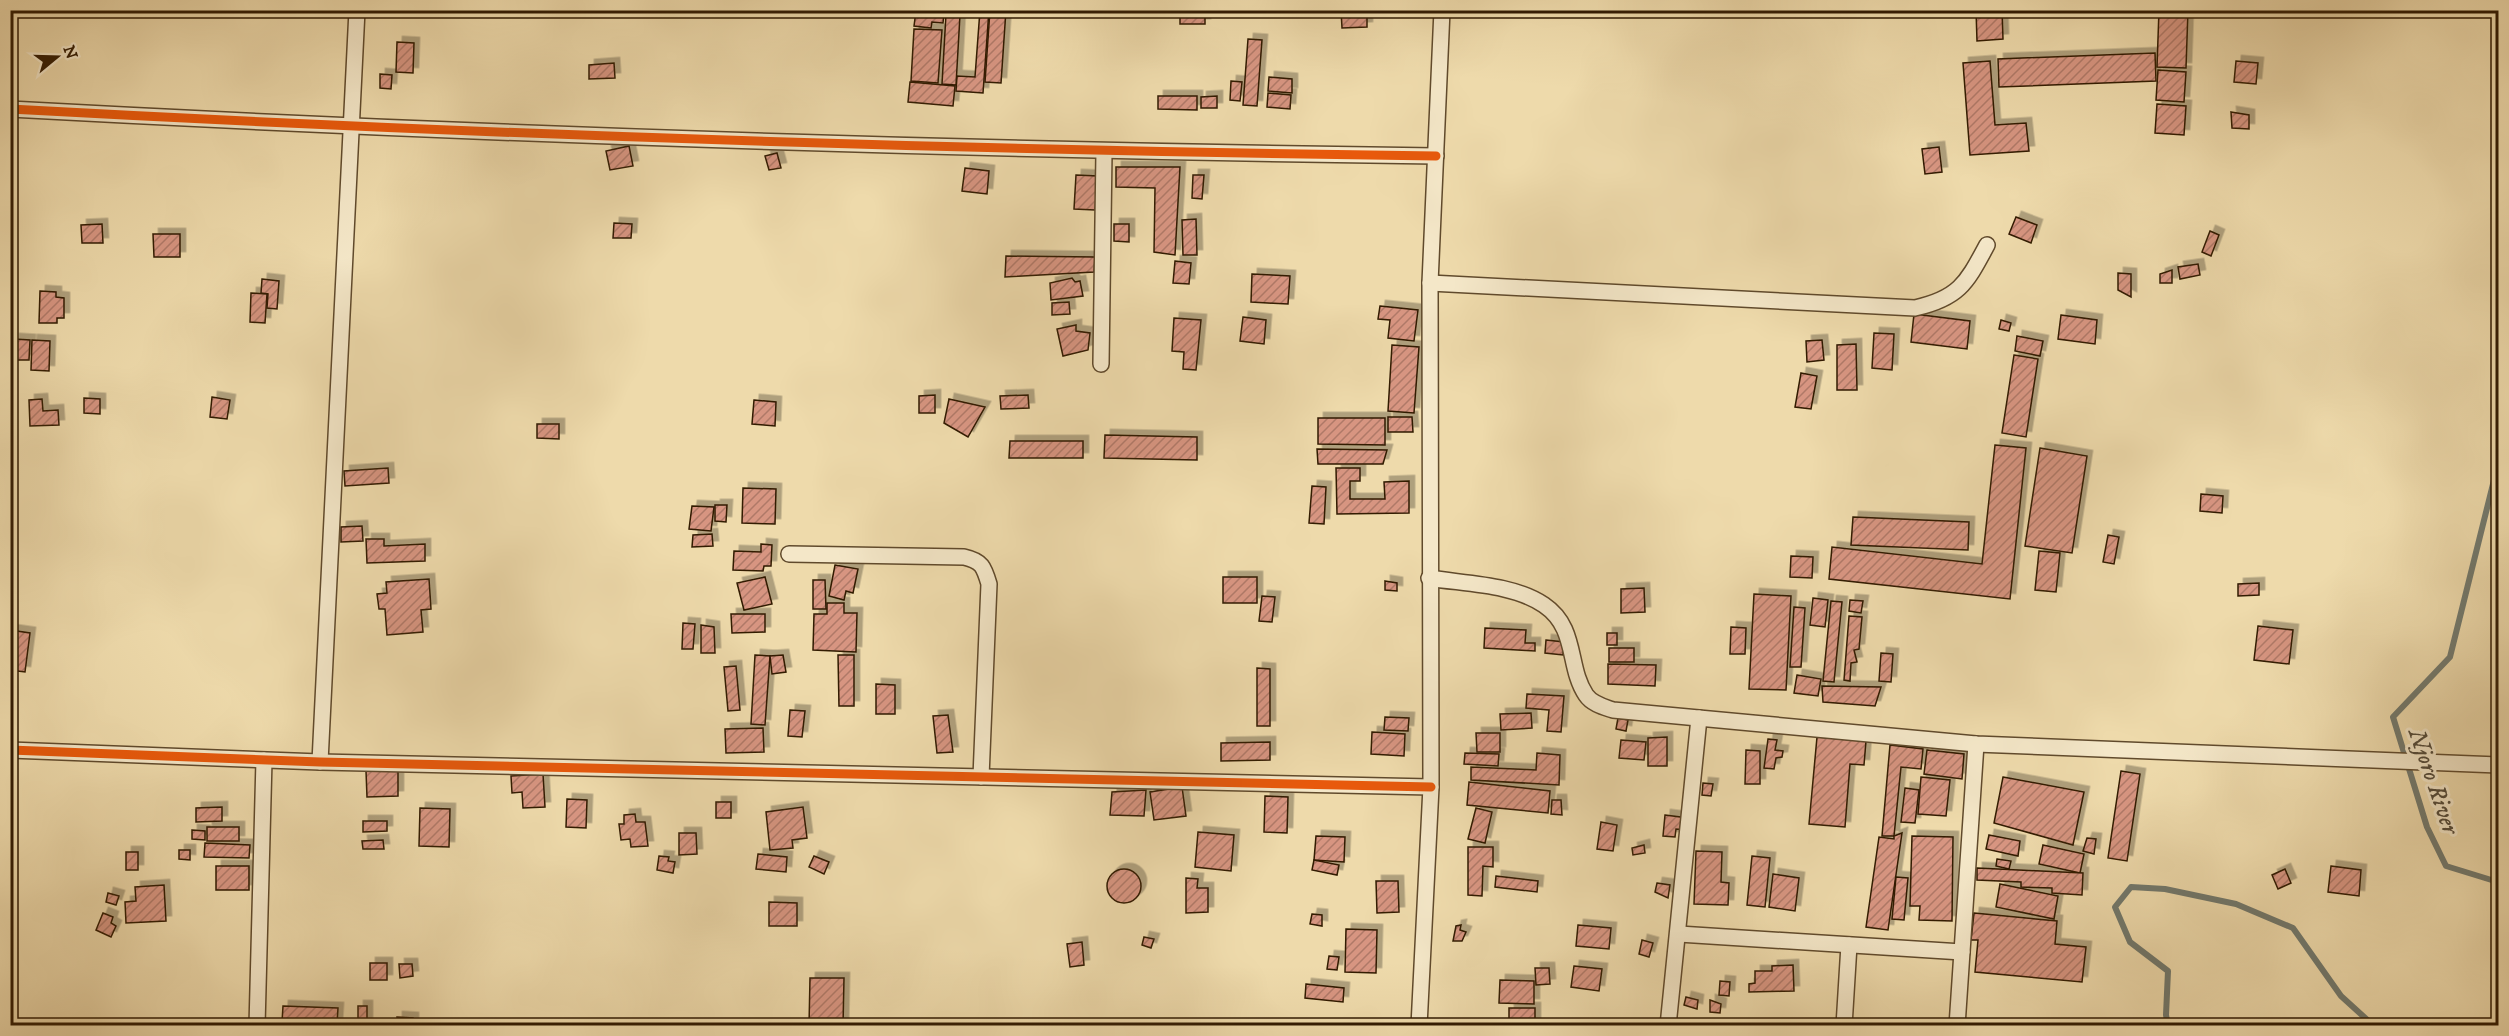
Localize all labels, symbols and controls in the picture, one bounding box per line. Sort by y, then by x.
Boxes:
north arrow [27,27,87,87]
text: N [59,43,82,62]
water label: Njoro River [2400,723,2466,840]

